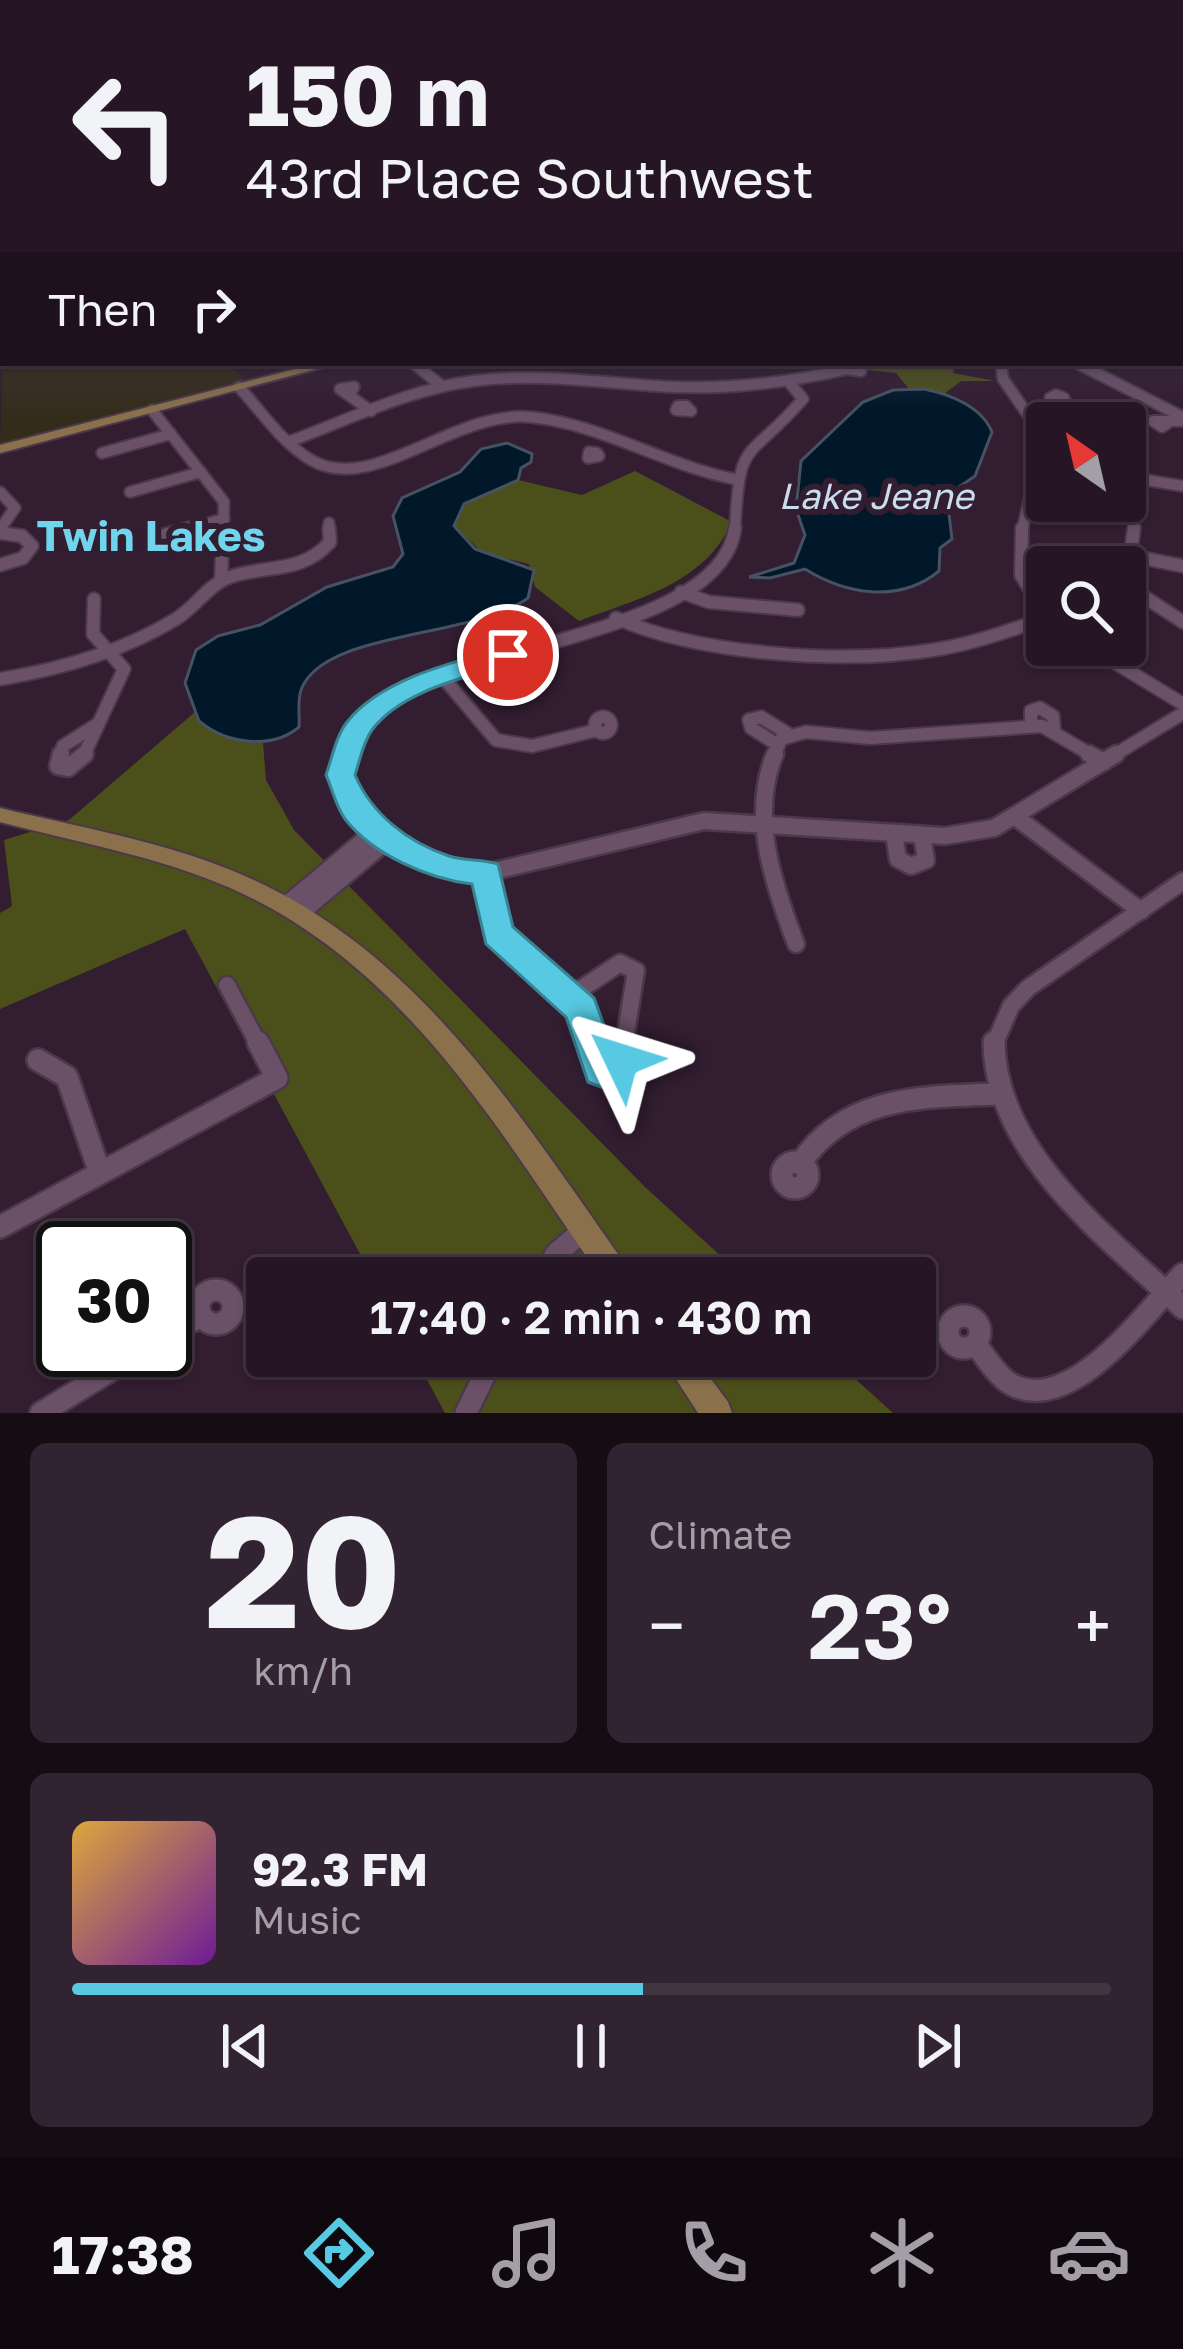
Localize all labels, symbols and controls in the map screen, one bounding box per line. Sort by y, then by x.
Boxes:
text: 150 m [246,44,490,144]
icon: left [48,48,204,204]
text: 43rd Place Southwest [246,145,814,210]
icon: right [181,276,247,342]
text: Then [48,282,157,336]
north arrow [1026,402,1146,522]
map controls [1026,402,1146,666]
water label: Lake Jeane [779,474,976,517]
district label: Twin Lakes [37,510,265,560]
button: search [1026,546,1146,666]
pin [457,604,559,706]
icon: arrive [475,622,541,688]
position arrow [558,997,684,1123]
speed limit sign: 30 [36,1221,192,1377]
text: 17:40 · 2 min · 430 m [370,1290,812,1344]
text: 20 [205,1475,402,1662]
text: Climate [649,1511,792,1558]
text: 23° [808,1571,951,1679]
text: − [649,1585,685,1665]
text: + [1075,1585,1111,1665]
text: km/h [254,1647,353,1694]
text: 92.3 FM [252,1842,428,1896]
text: Music [252,1896,362,1943]
icon: previous [212,2013,278,2079]
icon: pause [558,2013,624,2079]
icon: next [905,2013,971,2079]
icon: directions [297,2211,381,2295]
icon: music [485,2211,569,2295]
icon: phone [672,2211,756,2295]
icon: climate [860,2211,944,2295]
icon: car [1047,2211,1131,2295]
text: 17:38 [52,2221,194,2286]

